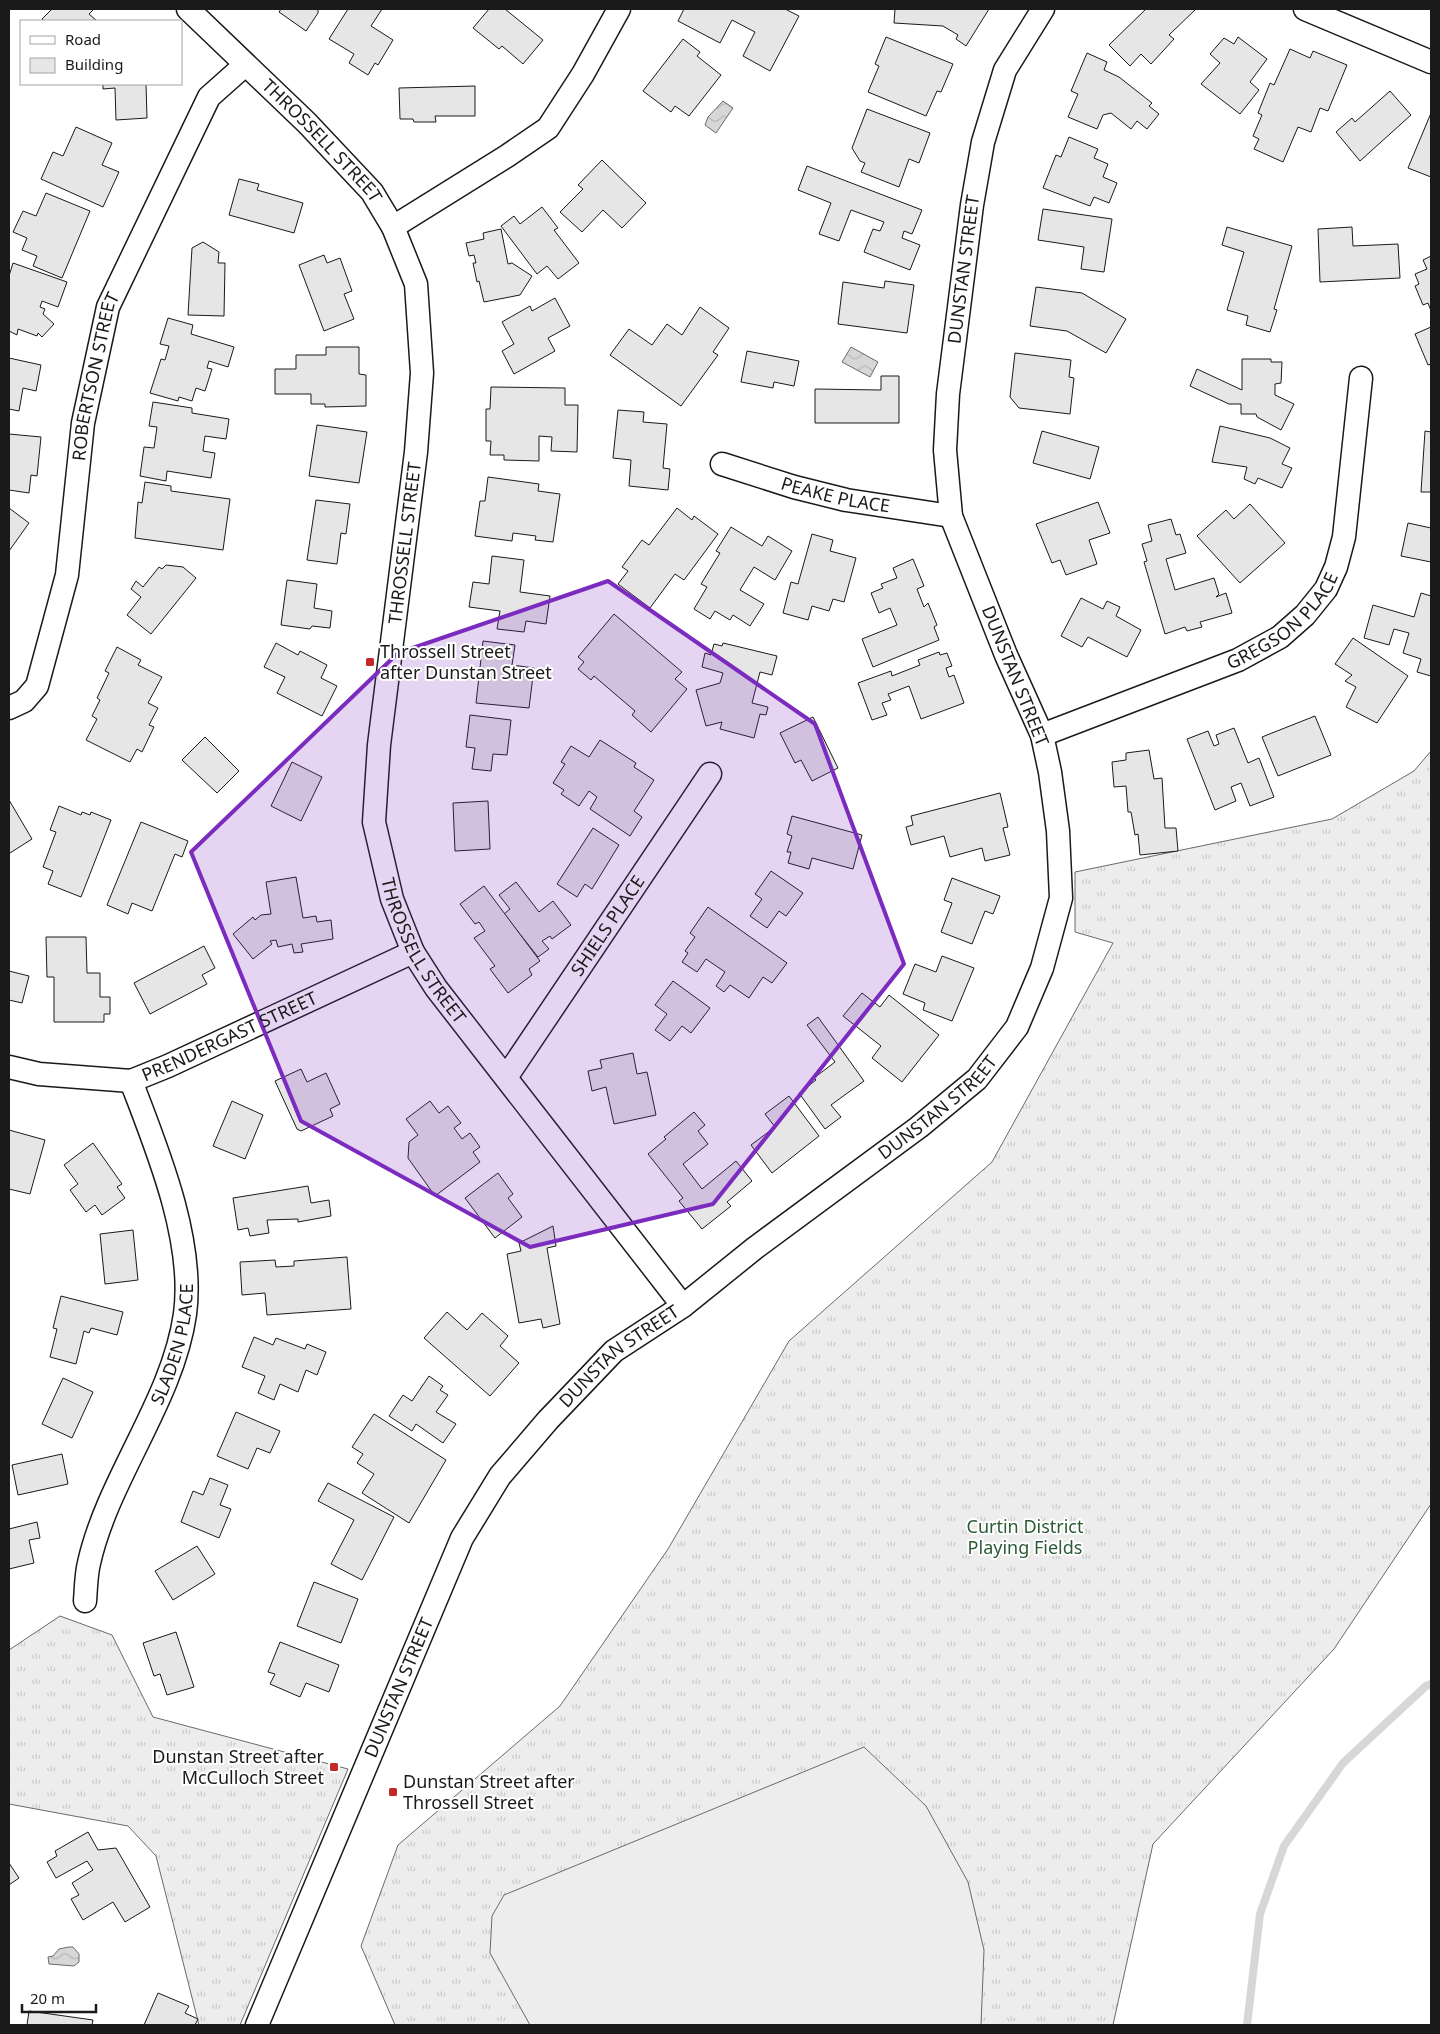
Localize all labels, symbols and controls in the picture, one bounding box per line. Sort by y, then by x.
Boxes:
legend [20,20,182,85]
text: Road [65,29,101,49]
text: Building [65,54,123,74]
street label: THROSSELL STREET [257,73,388,206]
street label: DUNSTAN STREET [941,193,985,345]
street label: ROBERTSON STREET [66,288,124,462]
street label: THROSSELL STREET [382,461,426,625]
street label: PEAKE PLACE [778,471,892,518]
street label: GREGSON PLACE [1223,568,1343,674]
street label: DUNSTAN STREET [977,602,1055,749]
place label: Throssell Street after Dunstan Street [380,639,552,684]
marker: Throssell Street after Dunstan Street [364,656,376,668]
street label: SHIELS PLACE [565,870,650,980]
street label: THROSSELL STREET [376,875,472,1028]
street label: PRENDERGAST STREET [138,985,321,1086]
street label: DUNSTAN STREET [873,1050,1002,1164]
street label: SLADEN PLACE [144,1284,198,1408]
street label: DUNSTAN STREET [553,1299,683,1412]
park label: Curtin District Playing Fields [967,1514,1084,1559]
street label: DUNSTAN STREET [358,1614,438,1761]
place label: Dunstan Street after McCulloch Street [152,1744,325,1789]
marker: Dunstan Street after McCulloch Street [328,1761,340,1773]
place label: Dunstan Street after Throssell Street [403,1769,575,1814]
marker: Dunstan Street after Throssell Street [387,1786,399,1798]
scale bar [22,1982,96,2014]
text: 20 m [30,1988,65,2008]

